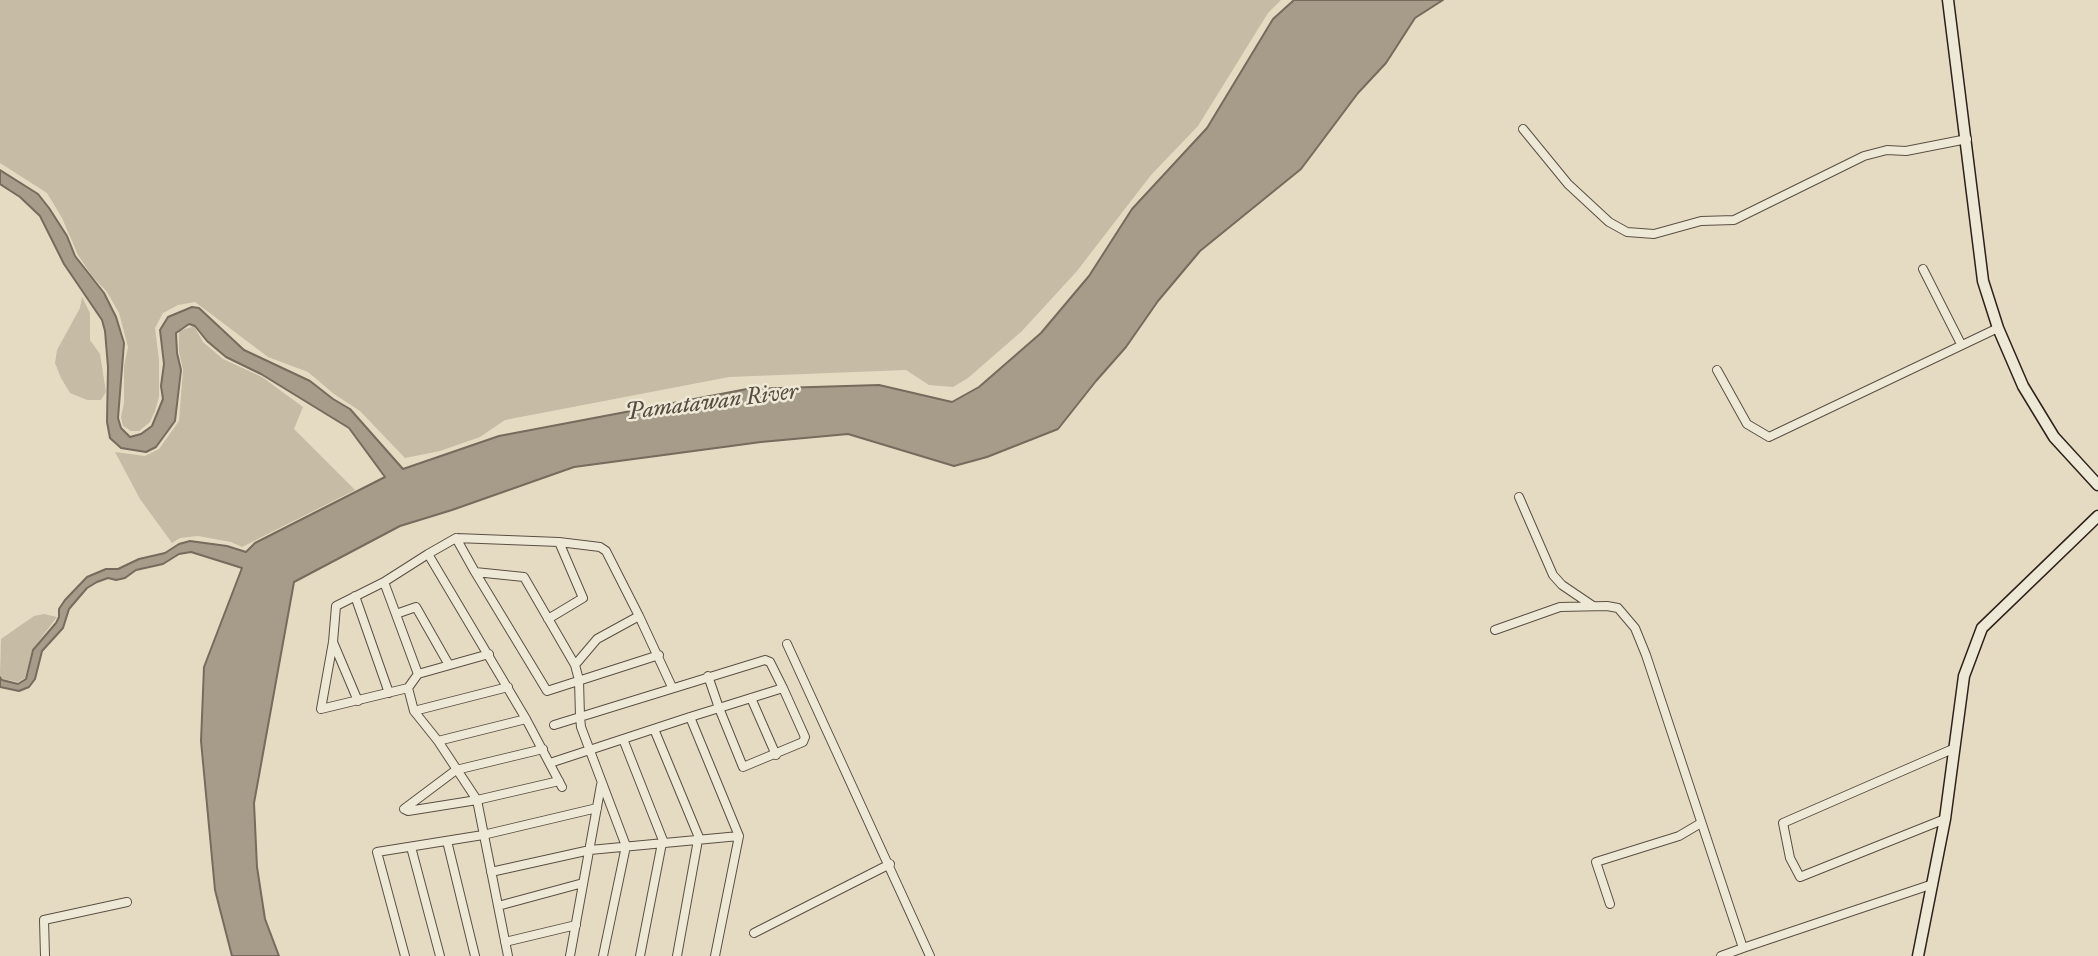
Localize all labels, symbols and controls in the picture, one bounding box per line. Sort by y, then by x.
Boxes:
water label: Pamatawan River [624,379,800,427]

